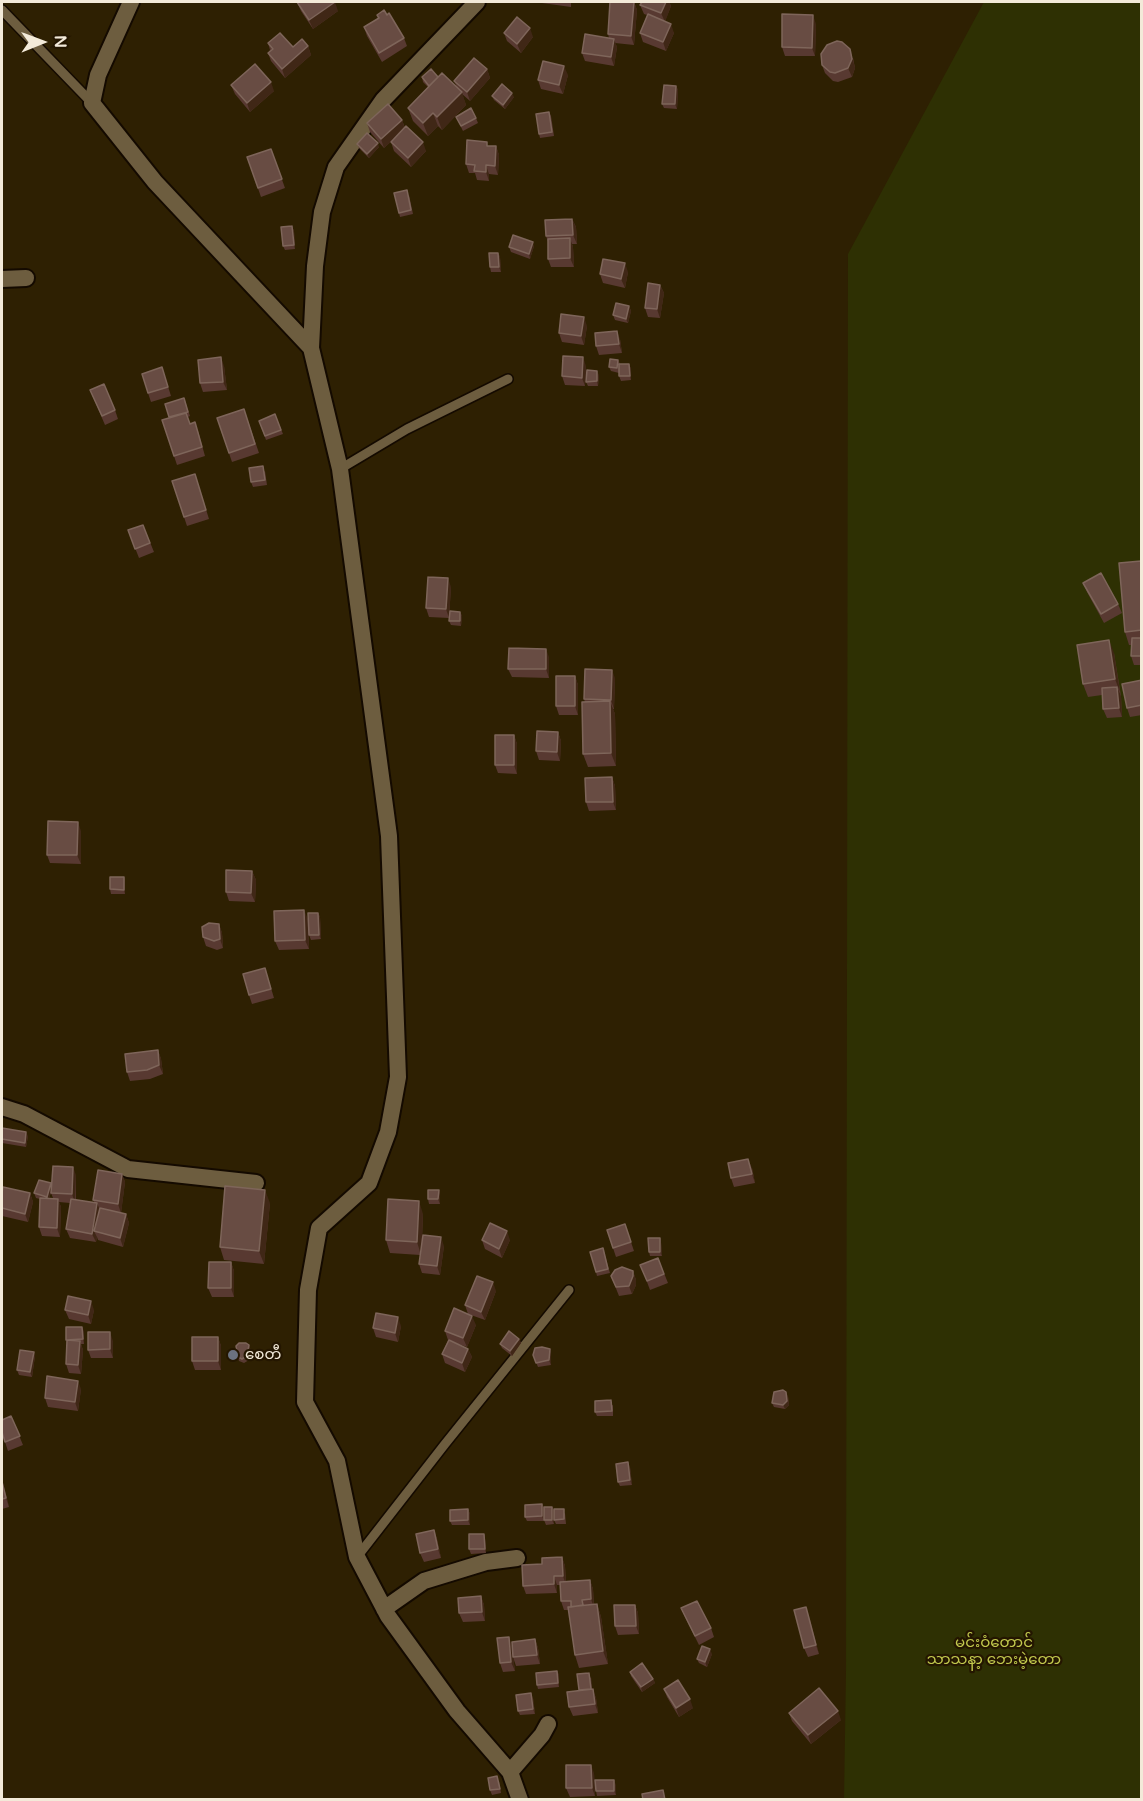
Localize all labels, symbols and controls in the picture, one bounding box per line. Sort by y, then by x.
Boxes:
north arrow [12,12,72,72]
text: N [50,35,70,48]
place label: စေတီ [245,1346,281,1364]
marker: စေတီ [226,1348,240,1362]
park label: မင်းဝံတောင် သာသနာ့ ‌ဘေးမဲ့တော [927,1634,1061,1669]

